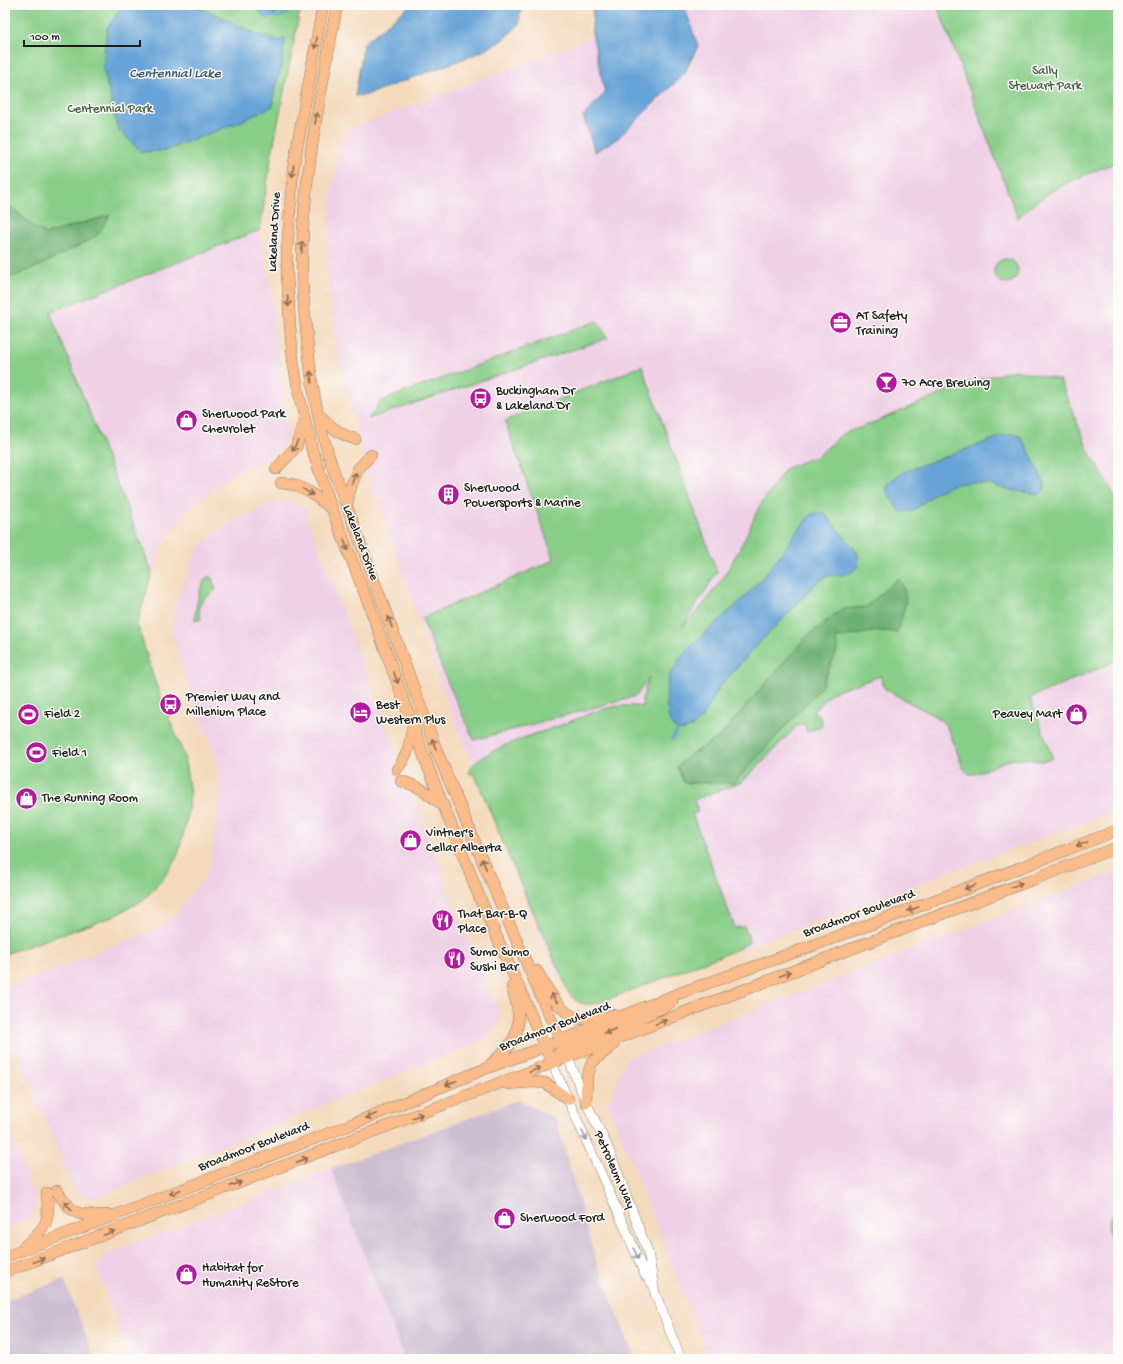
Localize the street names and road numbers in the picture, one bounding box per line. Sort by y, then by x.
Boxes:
street label: Lakeland Drive [265,191,285,272]
street label: Lakeland Drive [339,503,381,583]
street label: Broadmoor Boulevard [800,886,918,941]
street label: Broadmoor Boulevard [497,998,614,1055]
street label: Broadmoor Boulevard [196,1118,313,1175]
street label: Petroleum Way [590,1128,638,1212]

